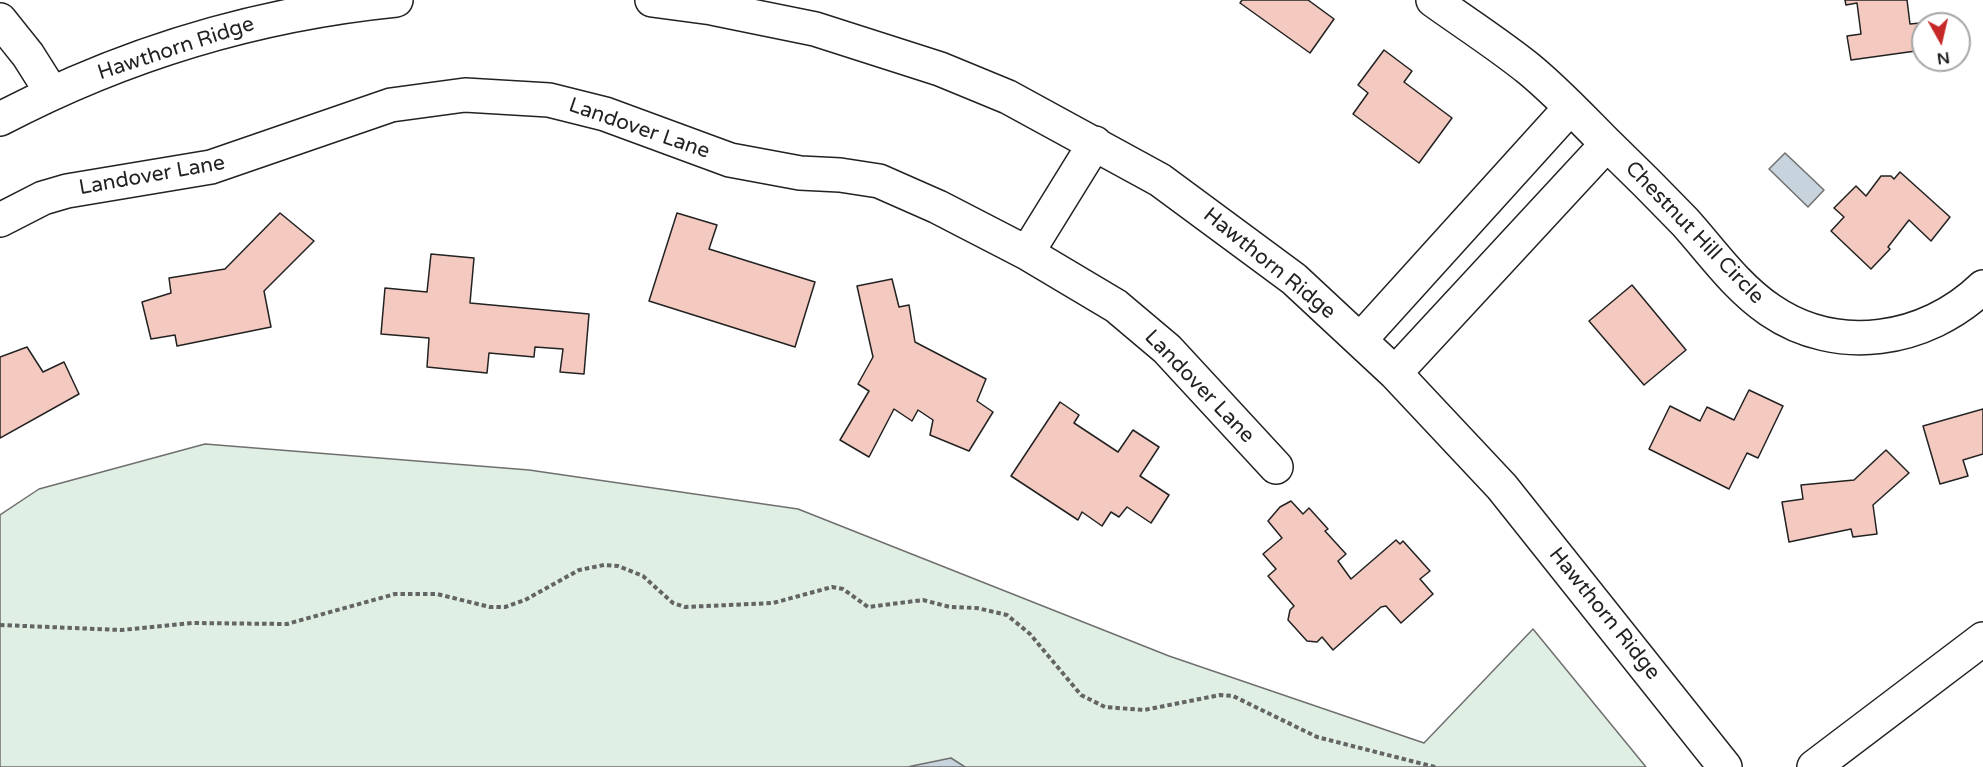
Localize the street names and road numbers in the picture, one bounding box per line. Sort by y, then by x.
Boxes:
street label: Hawthorn Ridge [95,12,257,86]
street label: Landover Lane [565,93,713,165]
street label: Landover Lane [77,151,227,201]
street label: Chestnut Hill Circle [1619,156,1769,310]
street label: Hawthorn Ridge [1198,203,1340,325]
street label: Landover Lane [1139,325,1259,449]
street label: Hawthorn Ridge [1543,543,1665,685]

